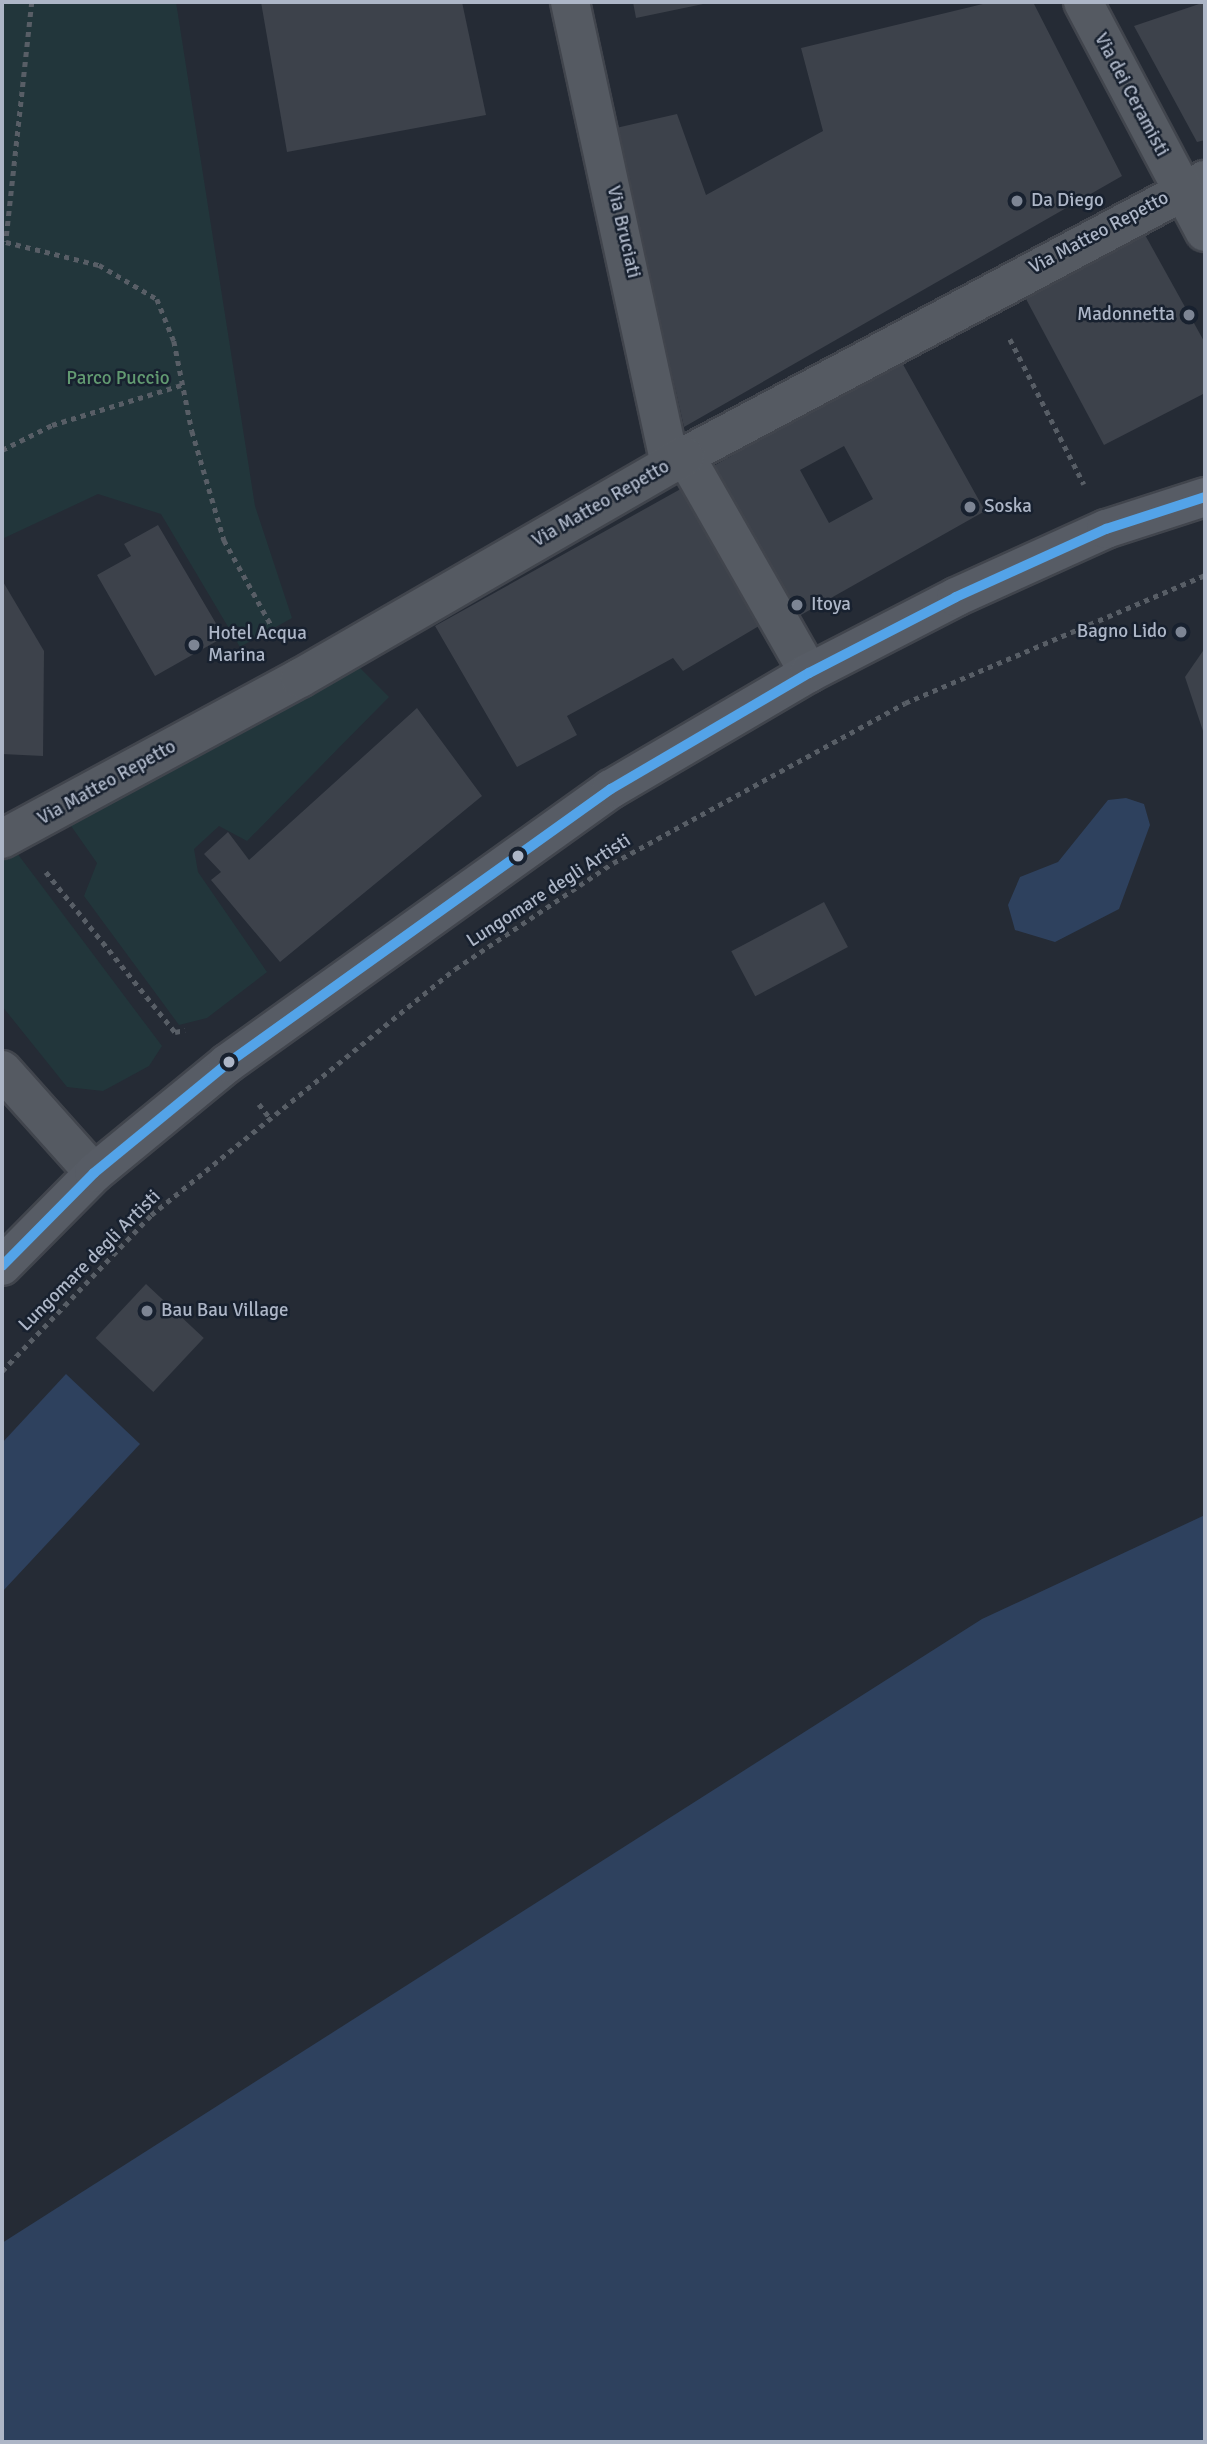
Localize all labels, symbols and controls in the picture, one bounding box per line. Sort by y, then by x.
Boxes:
street label: Via dei Ceramisti [1089,29,1173,161]
street label: Via Bruciati [601,184,645,280]
street label: Via Matteo Repetto [1025,187,1173,279]
place label: Da Diego [1031,190,1104,212]
marker: Da Diego [1009,193,1025,209]
place label: Madonnetta [1077,304,1175,326]
marker: Madonnetta [1181,307,1197,323]
park label: Parco Puccio [66,368,170,390]
street label: Via Matteo Repetto [528,455,674,553]
place label: Soska [984,496,1032,518]
marker: Soska [962,499,978,515]
place label: Itoya [811,594,851,616]
marker: Itoya [789,597,805,613]
place label: Bagno Lido [1077,621,1167,643]
place label: Hotel Acqua Marina [208,623,307,667]
marker: Bagno Lido [1173,624,1189,640]
marker: Hotel Acqua Marina [186,637,202,653]
street label: Via Matteo Repetto [34,736,180,830]
street label: Lungomare degli Artisti [463,829,635,953]
unlabelled marker [511,849,525,863]
unlabelled marker [222,1055,236,1069]
street label: Lungomare degli Artisti [14,1185,166,1337]
place label: Bau Bau Village [161,1300,289,1322]
marker: Bau Bau Village [139,1303,155,1319]

